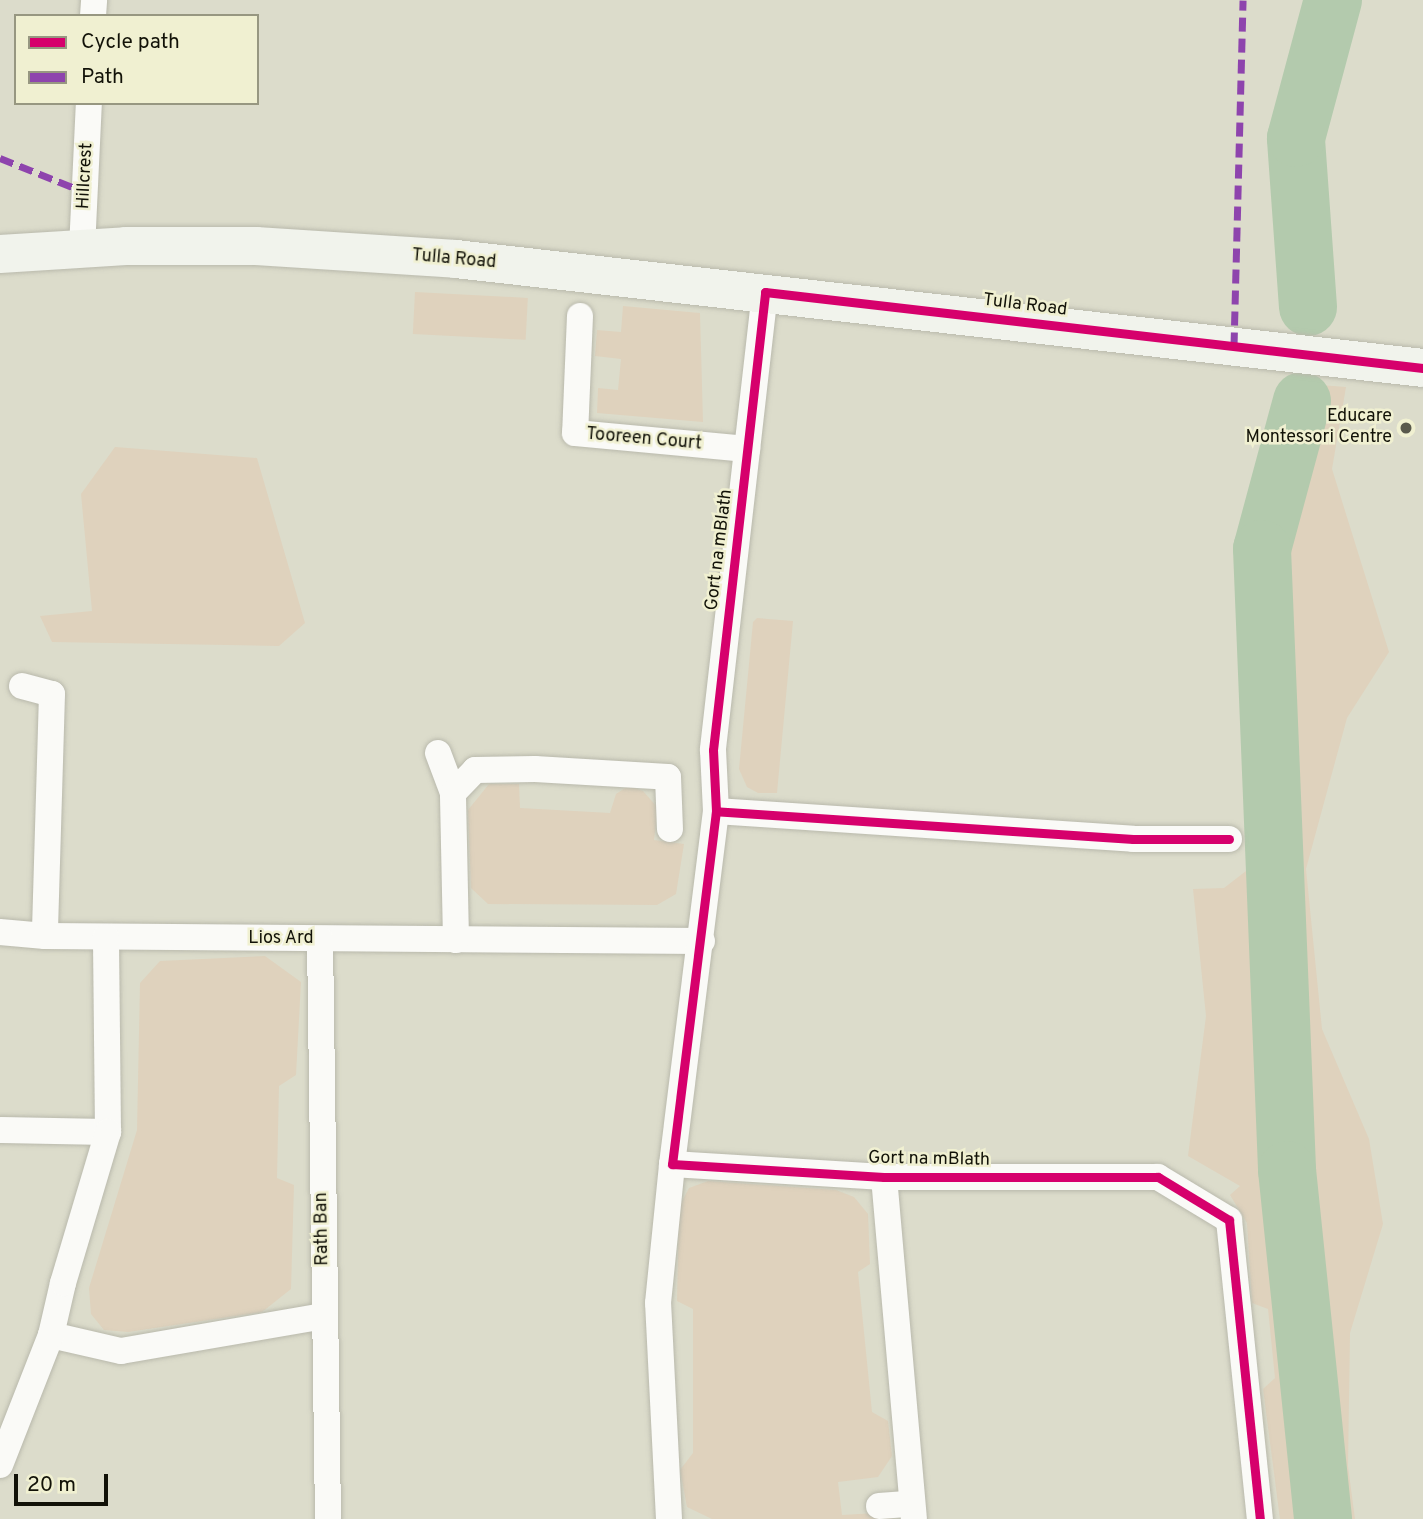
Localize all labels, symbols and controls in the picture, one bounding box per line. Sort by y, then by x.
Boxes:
legend [14,14,259,105]
text: Cycle path [81,29,180,56]
text: Path [81,64,124,91]
street label: Hillcrest [73,142,99,210]
street label: Tulla Road [411,246,497,274]
street label: Tulla Road [982,290,1068,322]
place label: Educare Montessori Centre [1245,407,1392,450]
marker: Educare Montessori Centre [1398,420,1414,436]
street label: Tooreen Court [585,424,703,456]
street label: Gort na mBlath [702,488,738,612]
street label: Lios Ard [248,928,314,950]
street label: Gort na mBlath [868,1148,990,1172]
street label: Rath Ban [312,1192,334,1266]
scale bar [18,1460,112,1504]
text: 20 m [27,1472,76,1499]

